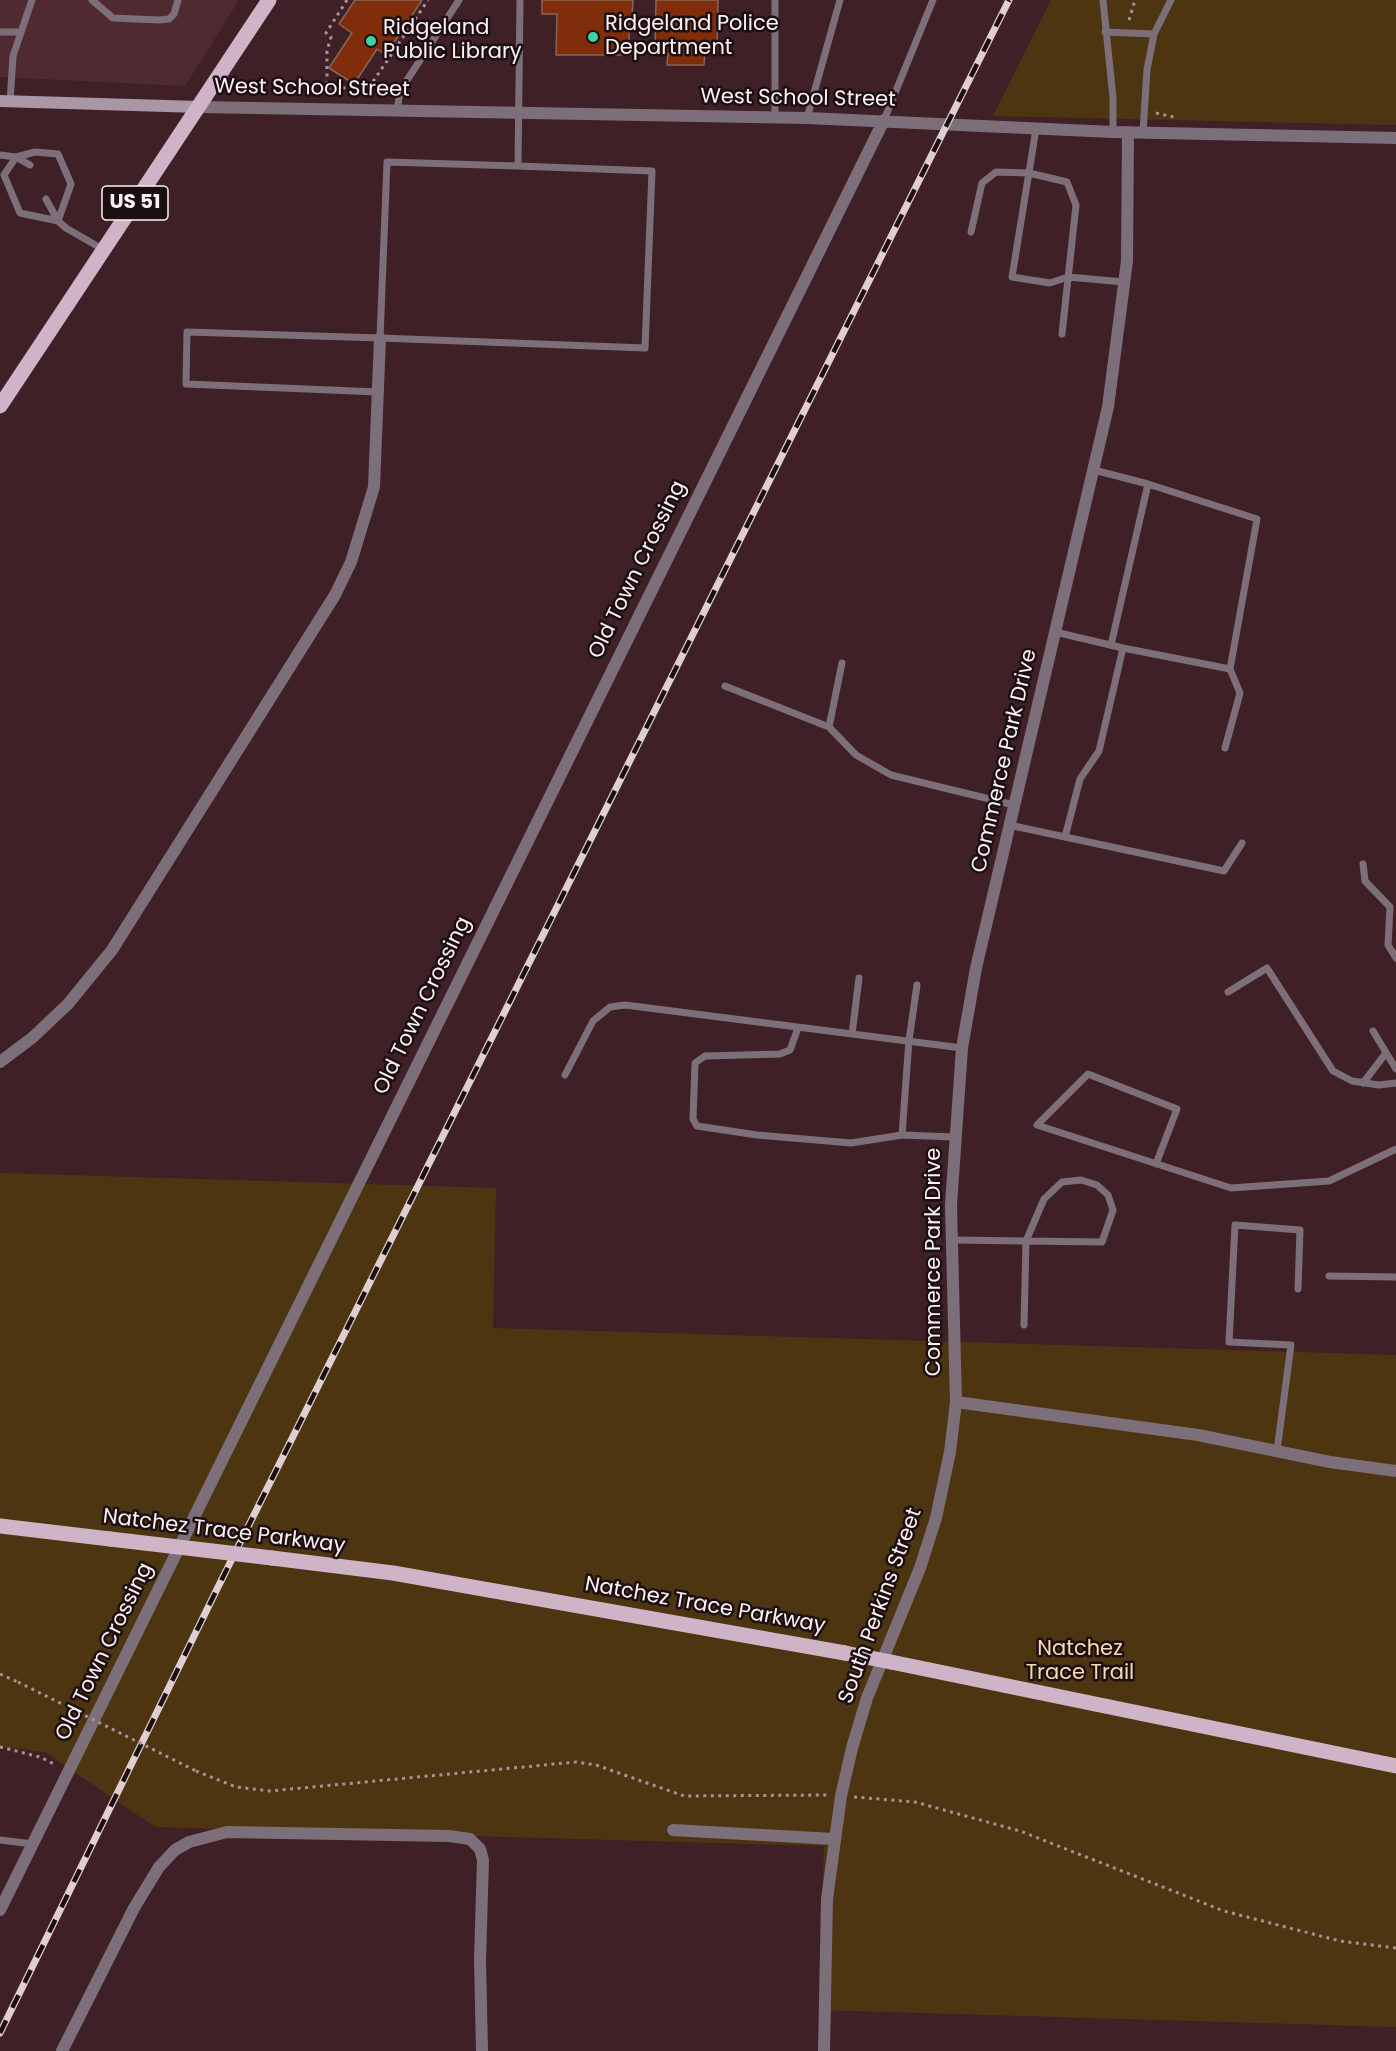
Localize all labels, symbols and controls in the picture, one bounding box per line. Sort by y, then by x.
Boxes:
place label: Ridgeland Police Department [605,12,779,62]
place label: Ridgeland Public Library [383,16,522,66]
marker: Ridgeland Police Department [586,30,600,44]
marker: Ridgeland Public Library [364,34,378,48]
street label: West School Street [214,75,410,103]
street label: West School Street [700,85,896,113]
road number: US 51 [102,186,168,220]
street label: Old Town Crossing [584,477,692,663]
street label: Commerce Park Drive [967,647,1043,875]
street label: Old Town Crossing [369,913,477,1099]
street label: Commerce Park Drive [922,1148,948,1376]
street label: Natchez Trace Parkway [101,1505,347,1559]
street label: South Perkins Street [834,1505,928,1707]
street label: Old Town Crossing [51,1559,159,1745]
street label: Natchez Trace Parkway [583,1572,827,1640]
park label: Natchez Trace Trail [1026,1637,1134,1687]

